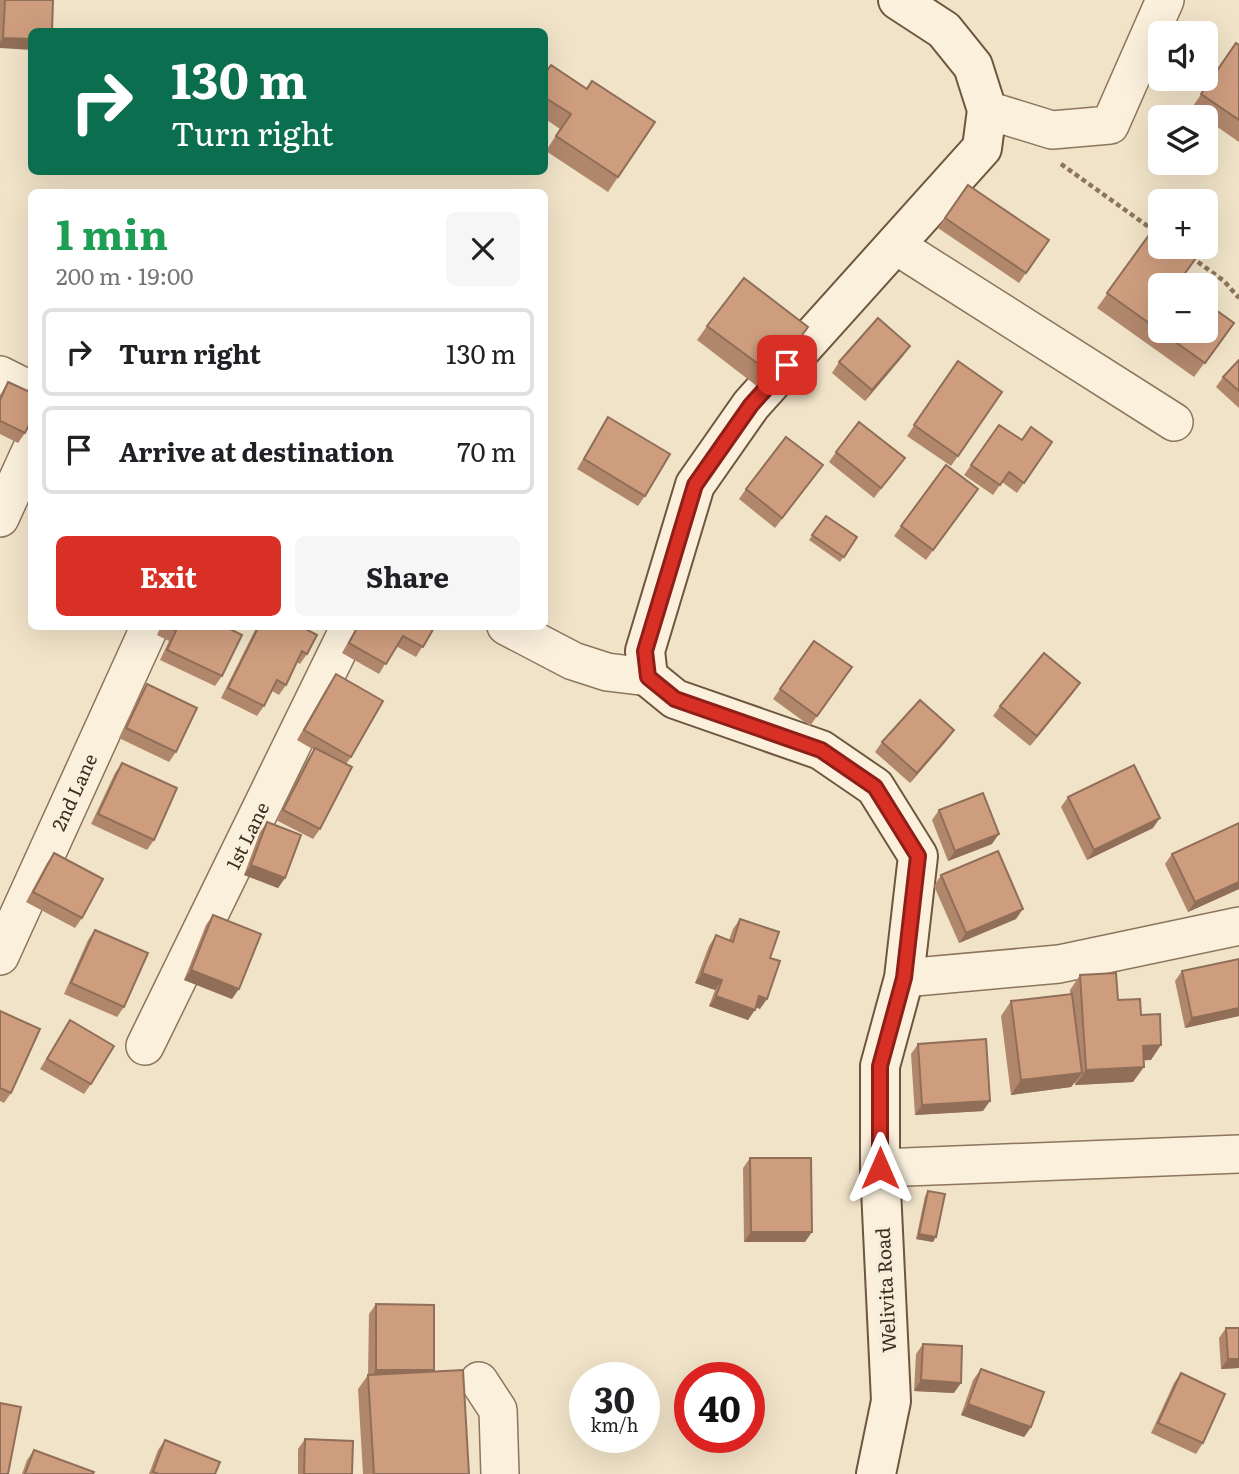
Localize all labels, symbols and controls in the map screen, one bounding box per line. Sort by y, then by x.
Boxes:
map controls [1148,21,1218,343]
button: sound [1148,21,1218,91]
text: 130 m [171,41,307,114]
icon: right [56,56,147,147]
button: layers [1148,105,1218,175]
text: Turn right [171,108,333,156]
button: + [1148,189,1218,259]
text: 1 min [56,201,168,263]
button: close [446,212,520,286]
text: 200 m · 19:00 [56,258,194,292]
button: − [1148,273,1218,343]
icon: right [60,333,98,371]
text: Turn right [119,333,261,372]
text: 130 m [446,333,516,372]
pin [757,335,817,395]
icon: arrive [768,346,806,384]
icon: arrive [60,431,98,469]
text: Arrive at destination [119,431,394,470]
text: 70 m [457,431,516,470]
button: Exit [56,536,281,616]
button: Share [295,536,520,616]
street label: 2nd Lane [44,748,103,835]
street label: 1st Lane [218,797,275,874]
position arrow [843,1131,917,1205]
street label: Welivita Road [868,1226,902,1353]
speed limit sign: 40 [674,1362,765,1453]
text: 30 [594,1372,635,1424]
text: km/h [591,1411,638,1438]

